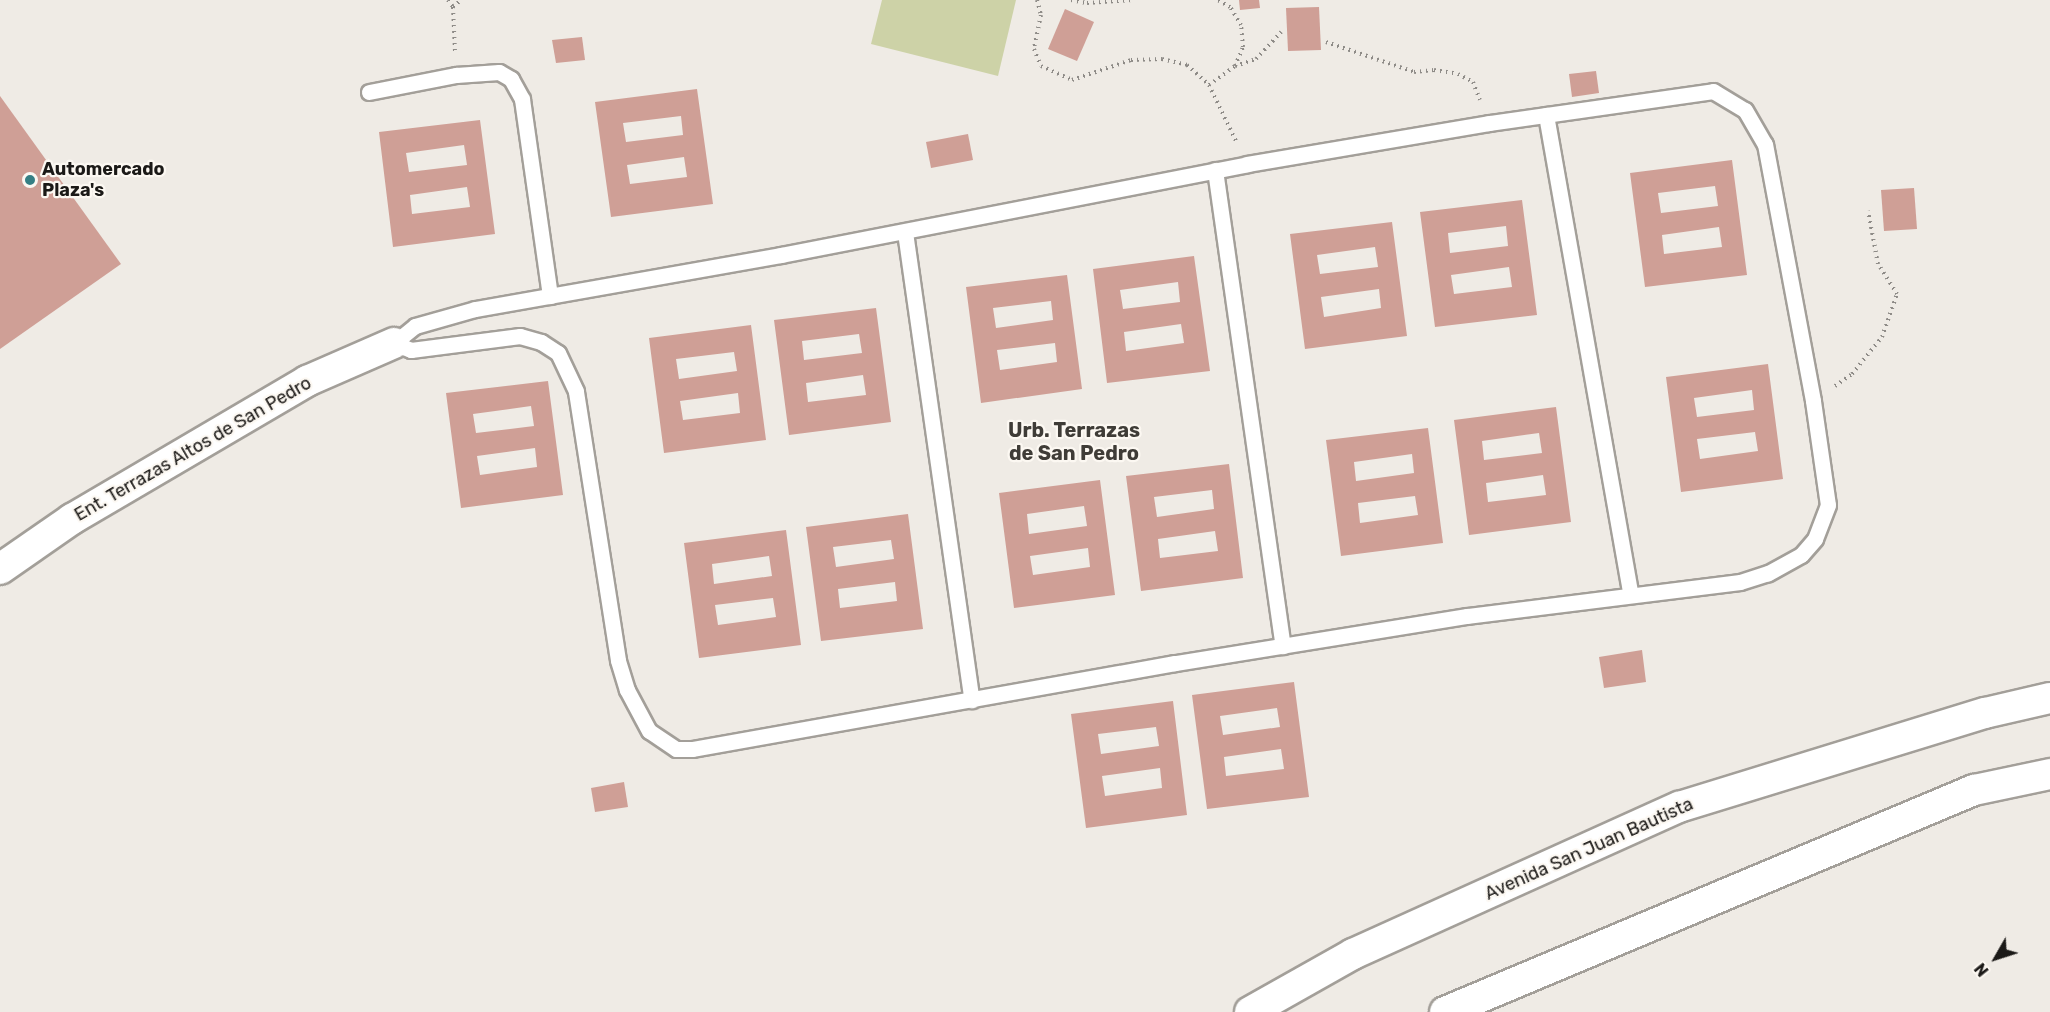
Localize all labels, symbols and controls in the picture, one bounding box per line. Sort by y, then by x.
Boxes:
place label: Automercado Plaza's [42,159,165,201]
marker: Automercado Plaza's [23,173,37,187]
street label: Ent. Terrazas Altos de San Pedro [70,372,316,526]
district label: Urb. Terrazas de San Pedro [1008,419,1140,466]
street label: Avenida San Juan Bautista [1481,793,1697,905]
north arrow [1966,928,2026,988]
text: N [1971,959,1993,980]

